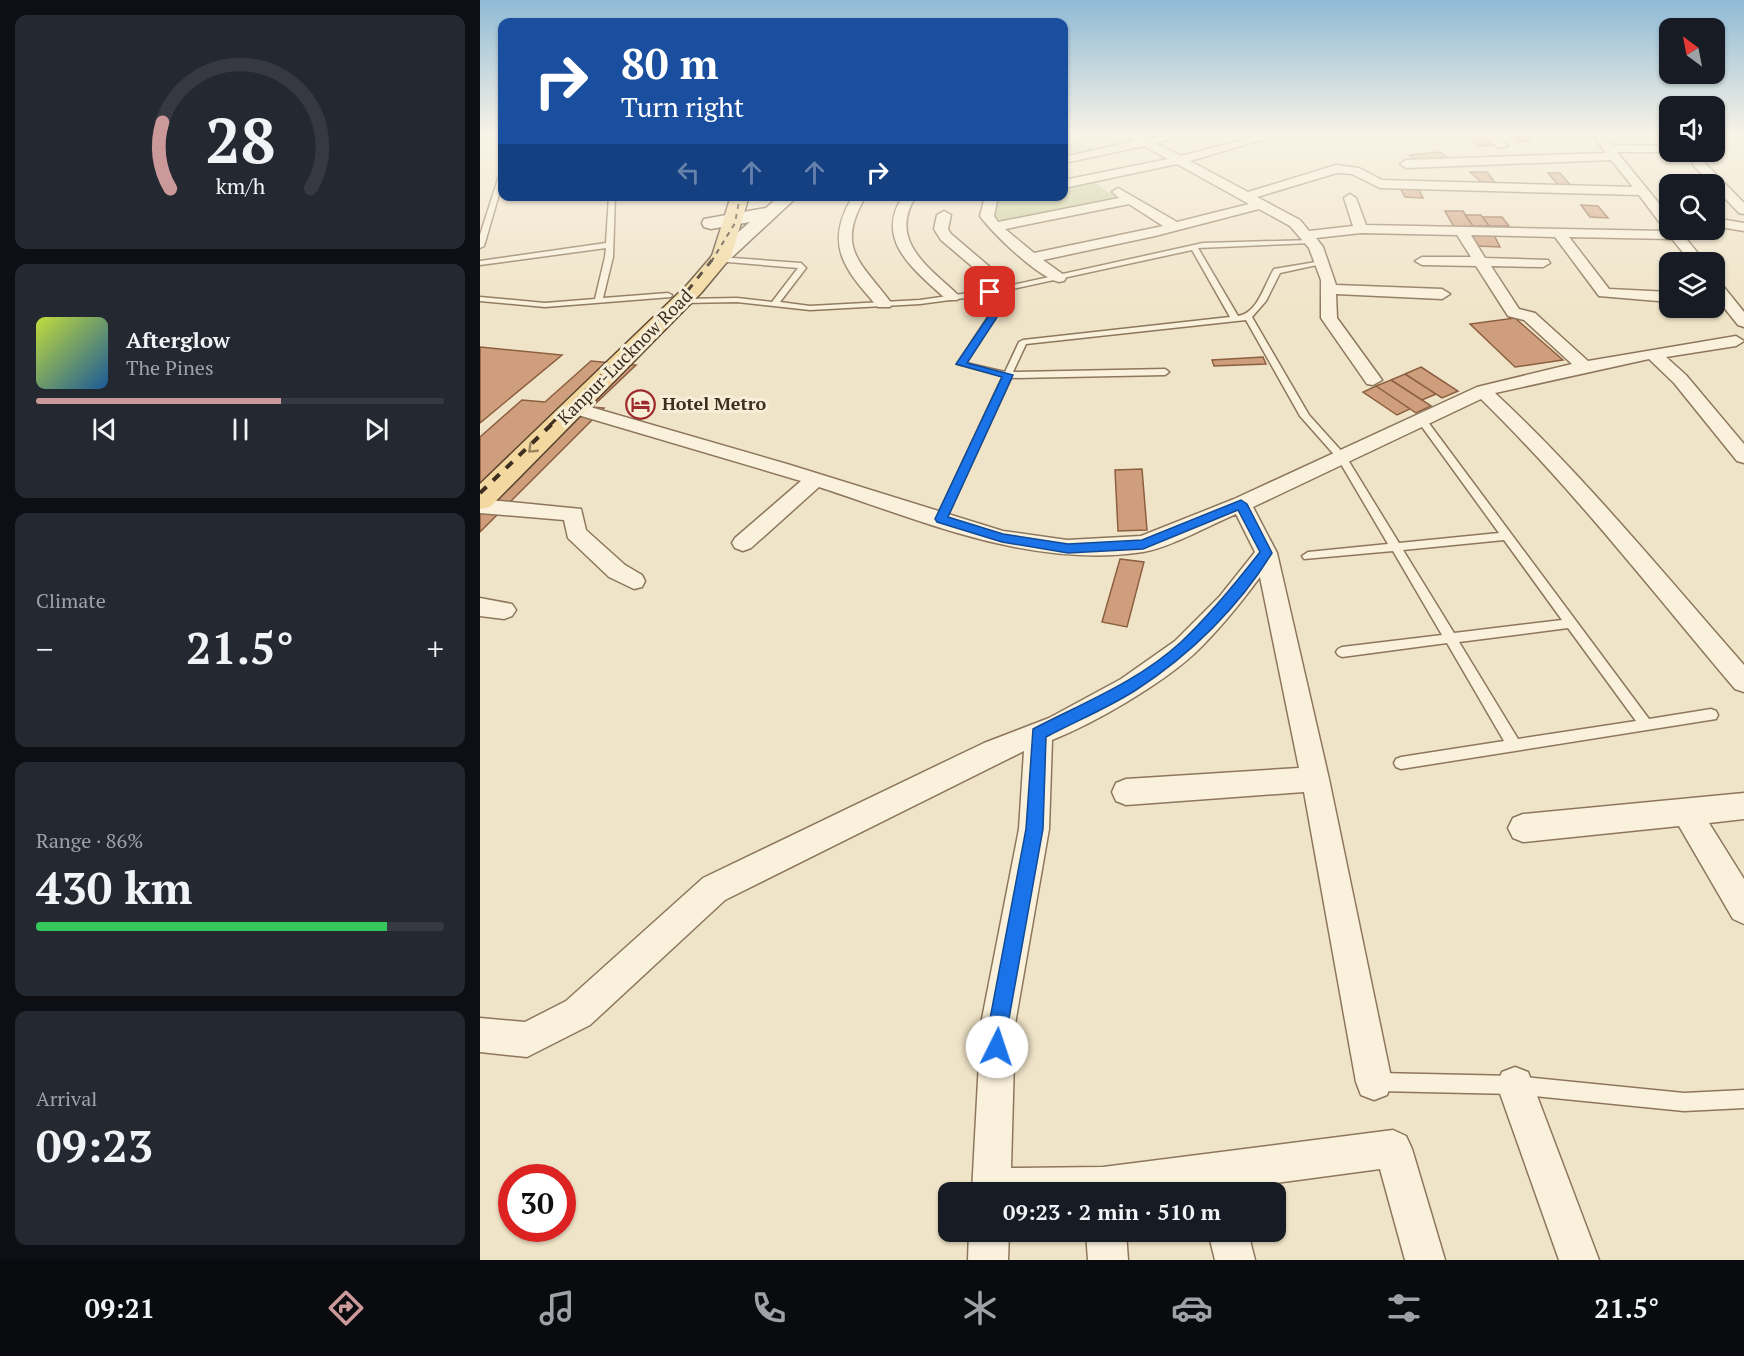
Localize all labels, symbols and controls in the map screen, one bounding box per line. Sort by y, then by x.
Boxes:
north arrow [1659,18,1725,84]
map controls [1659,18,1725,318]
text: 80 m [621,35,719,91]
icon: right [522,42,600,120]
text: Turn right [621,89,744,125]
button: sound [1659,96,1725,162]
text: 28 [205,98,275,181]
icon: left [672,156,705,189]
icon: ahead [735,156,768,189]
icon: ahead [798,156,831,189]
icon: right [861,156,894,189]
text: km/h [215,172,265,200]
button: search [1659,174,1725,240]
button: layers [1659,252,1725,318]
pin [964,266,1015,317]
icon: arrive [973,275,1006,308]
street label: Kanpur-Lucknow Road [552,284,697,429]
text: Afterglow [126,325,230,354]
text: The Pines [126,354,214,381]
hotel icon: Hotel Metro [625,388,657,420]
place label: Hotel Metro [662,391,766,415]
icon: previous [88,413,121,446]
icon: pause [224,413,257,446]
icon: next [360,413,393,446]
one-way arrow [529,441,540,452]
text: Climate [36,587,106,614]
text: 21.5° [186,617,294,677]
text: − [36,627,54,670]
text: + [426,627,444,670]
text: Range · 86% [36,827,143,854]
text: 430 km [36,857,192,917]
position arrow [965,1015,1029,1079]
text: Arrival [36,1085,97,1112]
text: 09:23 [36,1115,153,1175]
speed limit sign: 30 [498,1164,576,1242]
text: 09:23 · 2 min · 510 m [1003,1197,1221,1226]
icon: directions [325,1287,367,1329]
icon: music [536,1287,578,1329]
icon: phone [748,1287,790,1329]
icon: climate [959,1287,1001,1329]
icon: car [1171,1287,1213,1329]
icon: filters [1383,1287,1425,1329]
text: 09:21 [85,1290,155,1326]
text: 21.5° [1594,1290,1659,1326]

